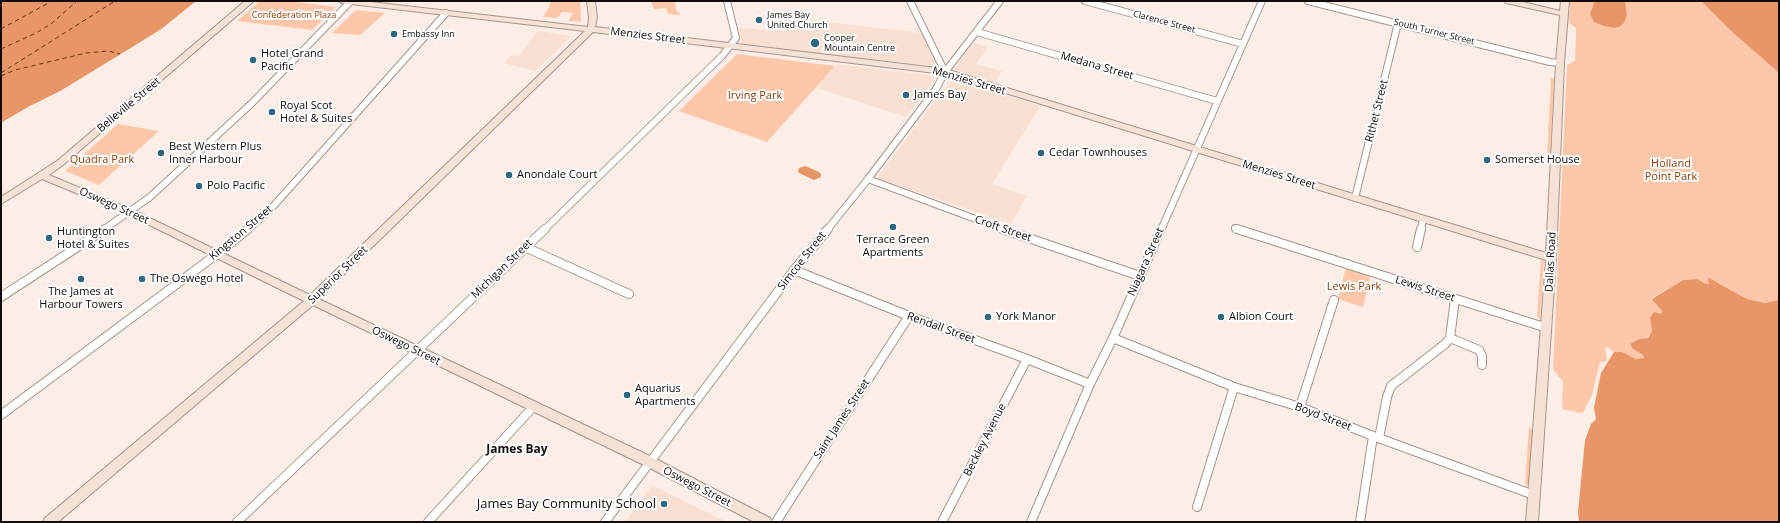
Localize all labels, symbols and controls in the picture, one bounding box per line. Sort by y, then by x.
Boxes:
street label: Clarence Street [1132,8,1196,36]
park label: Confederation Plaza [252,10,336,20]
place label: James Bay United Church [767,10,828,31]
marker: James Bay United Church [754,15,764,25]
street label: South Turner Street [1393,17,1475,47]
street label: Menzies Street [610,25,686,47]
marker: Embassy Inn [389,29,399,39]
place label: Embassy Inn [402,29,455,39]
place label: Cooper Mountain Centre [824,33,895,54]
marker: Cooper Mountain Centre [809,37,821,49]
place label: Hotel Grand Pacific [261,47,324,73]
street label: Medana Street [1059,49,1135,83]
marker: Hotel Grand Pacific [248,55,258,65]
street label: Menzies Street [931,64,1007,98]
street label: Belleville Street [95,75,163,135]
street label: Rithet Street [1363,78,1391,144]
place label: James Bay [914,88,966,102]
park label: Irving Park [728,89,782,103]
marker: James Bay [901,90,911,100]
place label: Royal Scot Hotel & Suites [280,99,352,125]
marker: Royal Scot Hotel & Suites [267,107,277,117]
place label: Best Western Plus Inner Harbour [169,140,261,166]
place label: Cedar Townhouses [1049,146,1147,160]
marker: Best Western Plus Inner Harbour [156,148,166,158]
marker: Cedar Townhouses [1036,148,1046,158]
park label: Quadra Park [70,153,134,167]
place label: Somerset House [1495,153,1580,167]
marker: Somerset House [1482,155,1492,165]
park label: Holland Point Park [1645,157,1697,183]
street label: Menzies Street [1241,158,1317,192]
place label: Anondale Court [517,168,597,182]
marker: Anondale Court [504,170,514,180]
place label: Polo Pacific [207,179,265,193]
marker: Polo Pacific [194,181,204,191]
street label: Oswego Street [77,185,151,227]
street label: Kingston Street [207,203,275,263]
street label: Croft Street [973,213,1033,245]
marker: Terrace Green Apartments [888,222,898,232]
place label: Huntington Hotel & Suites [57,225,129,251]
street label: Niagara Street [1125,226,1167,298]
street label: Simcoe Street [775,229,829,293]
street label: Dallas Road [1543,232,1559,292]
marker: Huntington Hotel & Suites [44,233,54,243]
place label: Terrace Green Apartments [856,233,930,259]
street label: Michigan Street [469,237,535,301]
street label: Superior Street [305,243,371,307]
place label: The Oswego Hotel [150,272,243,286]
street label: Lewis Street [1393,273,1457,305]
marker: The James at Harbour Towers [76,274,86,284]
marker: The Oswego Hotel [137,274,147,284]
park label: Lewis Park [1327,280,1381,294]
place label: The James at Harbour Towers [39,285,123,311]
street label: Rendall Street [905,310,977,346]
place label: York Manor [996,310,1056,324]
place label: Albion Court [1229,310,1293,324]
marker: York Manor [983,312,993,322]
marker: Albion Court [1216,312,1226,322]
street label: Oswego Street [370,324,442,368]
street label: Saint James Street [811,377,873,461]
place label: Aquarius Apartments [635,382,695,408]
marker: Aquarius Apartments [622,390,632,400]
street label: Boyd Street [1293,400,1353,434]
street label: Beckley Avenue [961,401,1009,479]
district label: James Bay [486,443,548,457]
street label: Oswego Street [661,464,733,510]
place label: James Bay Community School [477,496,656,512]
marker: James Bay Community School [659,499,669,509]

